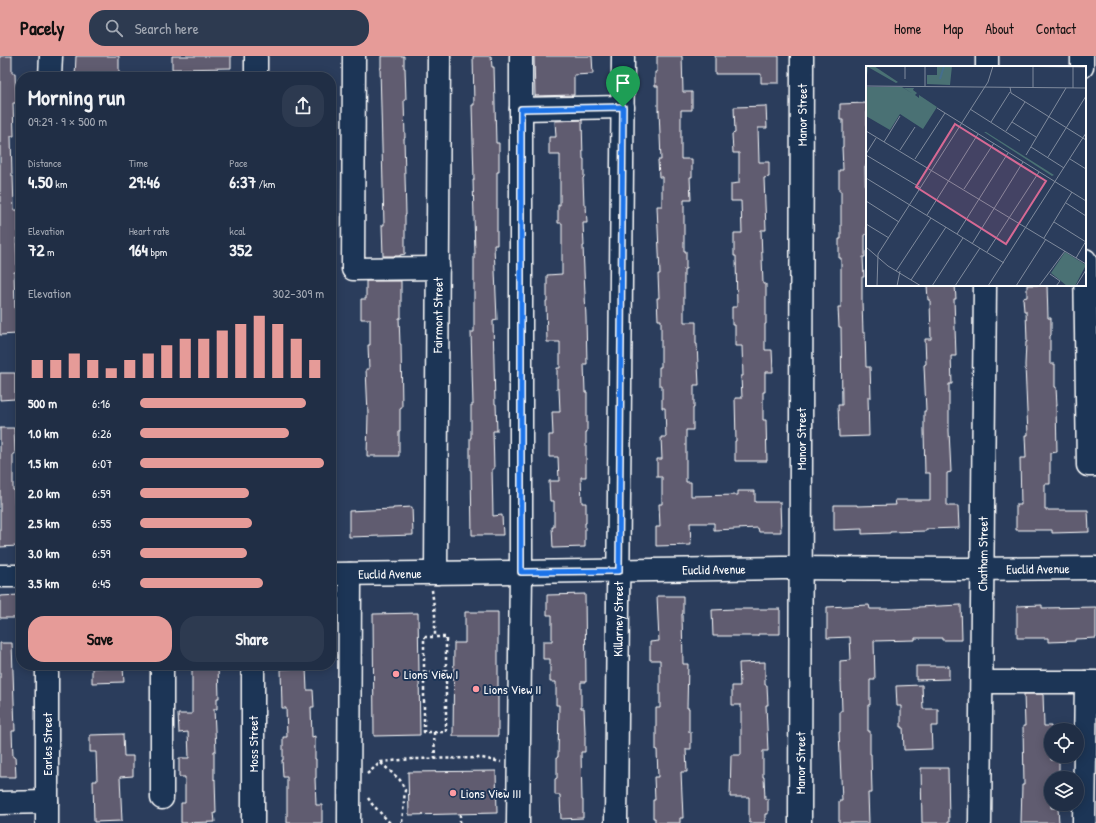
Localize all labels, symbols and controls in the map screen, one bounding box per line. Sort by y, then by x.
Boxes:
search box [89,10,369,46]
text: Pacely [20,15,65,41]
icon: search [103,17,125,39]
text: Search here [135,18,199,39]
text: Home [894,19,921,38]
text: Map [943,19,963,38]
text: About [985,19,1014,38]
text: Contact [1036,19,1076,38]
pin [606,66,640,107]
inset map [866,66,1086,286]
icon: arrive [612,72,634,94]
text: Morning run [28,82,125,112]
street label: Manor Street [793,83,811,146]
button: share [282,85,324,127]
text: 09:29 · 9 × 500 m [28,112,107,130]
text: Distance [28,156,62,170]
text: Time [129,156,148,170]
text: Pace [229,156,248,170]
text: 4.50 [28,170,53,193]
text: 29:46 [129,170,160,193]
text: 6:37 [229,170,256,193]
text: km [53,177,67,191]
text: /km [256,177,275,191]
text: Elevation [28,224,65,238]
text: Heart rate [129,224,170,238]
text: kcal [229,224,245,238]
text: 72 [28,238,44,261]
text: 164 [129,238,148,261]
text: 352 [229,238,252,261]
text: m [44,245,54,259]
text: bpm [148,245,167,259]
street label: Fairmont Street [428,277,447,354]
text: Elevation [28,284,71,302]
text: 302–309 m [273,284,324,302]
text: 500 m [28,394,57,412]
text: 6:16 [92,394,110,412]
street label: Manor Street [792,407,810,470]
text: 1.0 km [28,424,59,442]
text: 6:26 [92,424,111,442]
text: 1.5 km [28,454,58,472]
text: 6:07 [92,454,112,472]
text: 2.0 km [28,484,60,502]
text: 6:59 [92,484,110,502]
text: 2.5 km [28,514,60,532]
text: 6:55 [92,514,111,532]
street label: Chatham Street [973,516,992,592]
text: 3.0 km [28,544,60,562]
text: 6:59 [92,544,110,562]
street label: Euclid Avenue [1006,559,1070,578]
street label: Euclid Avenue [682,560,746,579]
street label: Euclid Avenue [358,564,422,583]
text: 3.5 km [28,574,59,592]
text: 6:45 [92,574,111,592]
street label: Killarney Street [609,581,627,657]
button: Save [28,616,172,662]
button: Share [180,616,324,662]
place label: Lions View I [404,665,458,683]
marker: Lions View I [391,669,401,679]
place label: Lions View II [484,680,541,698]
marker: Lions View II [471,684,481,694]
street label: Earles Street [38,712,56,775]
street label: Moss Street [244,715,262,772]
map controls [1044,723,1084,811]
button: locate [1044,723,1084,763]
street label: Manor Street [791,731,809,794]
button: layers [1044,771,1084,811]
place label: Lions View III [461,784,521,802]
marker: Lions View III [448,788,458,798]

